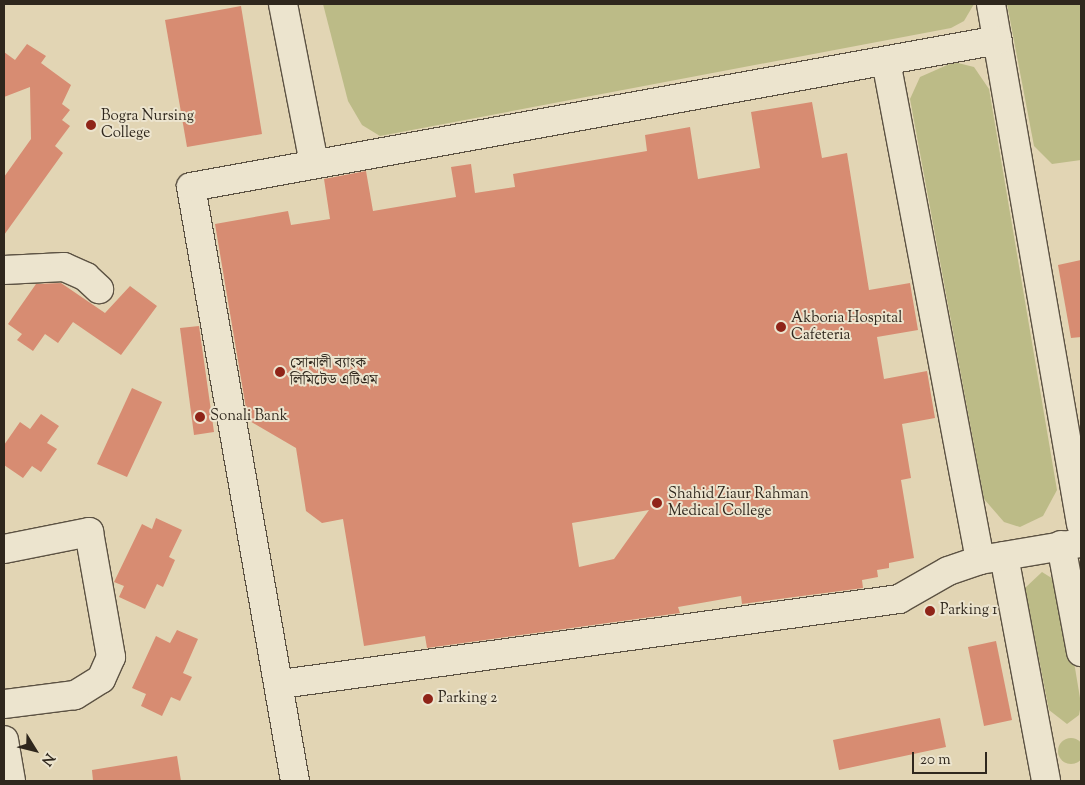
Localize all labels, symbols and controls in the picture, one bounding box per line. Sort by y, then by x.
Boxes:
place label: Bogra Nursing College [101,107,194,142]
marker: Bogra Nursing College [85,119,97,131]
place label: Akboria Hospital Cafeteria [791,309,902,344]
marker: Akboria Hospital Cafeteria [775,321,787,333]
place label: সোনালী ব্যাংক লিমিটেড এটিএম [290,354,378,389]
marker: সোনালী ব্যাংক লিমিটেড এটিএম [274,366,286,378]
place label: Sonali Bank [210,408,288,426]
marker: Sonali Bank [194,411,206,423]
place label: Shahid Ziaur Rahman Medical College [668,485,809,520]
marker: Shahid Ziaur Rahman Medical College [650,496,664,510]
place label: Parking 1 [940,602,997,620]
marker: Parking 1 [924,605,936,617]
place label: Parking 2 [438,690,497,708]
marker: Parking 2 [422,693,434,705]
north arrow [10,725,60,775]
scale bar [915,742,990,774]
text: N [36,748,59,769]
text: 20 m [920,750,951,771]

